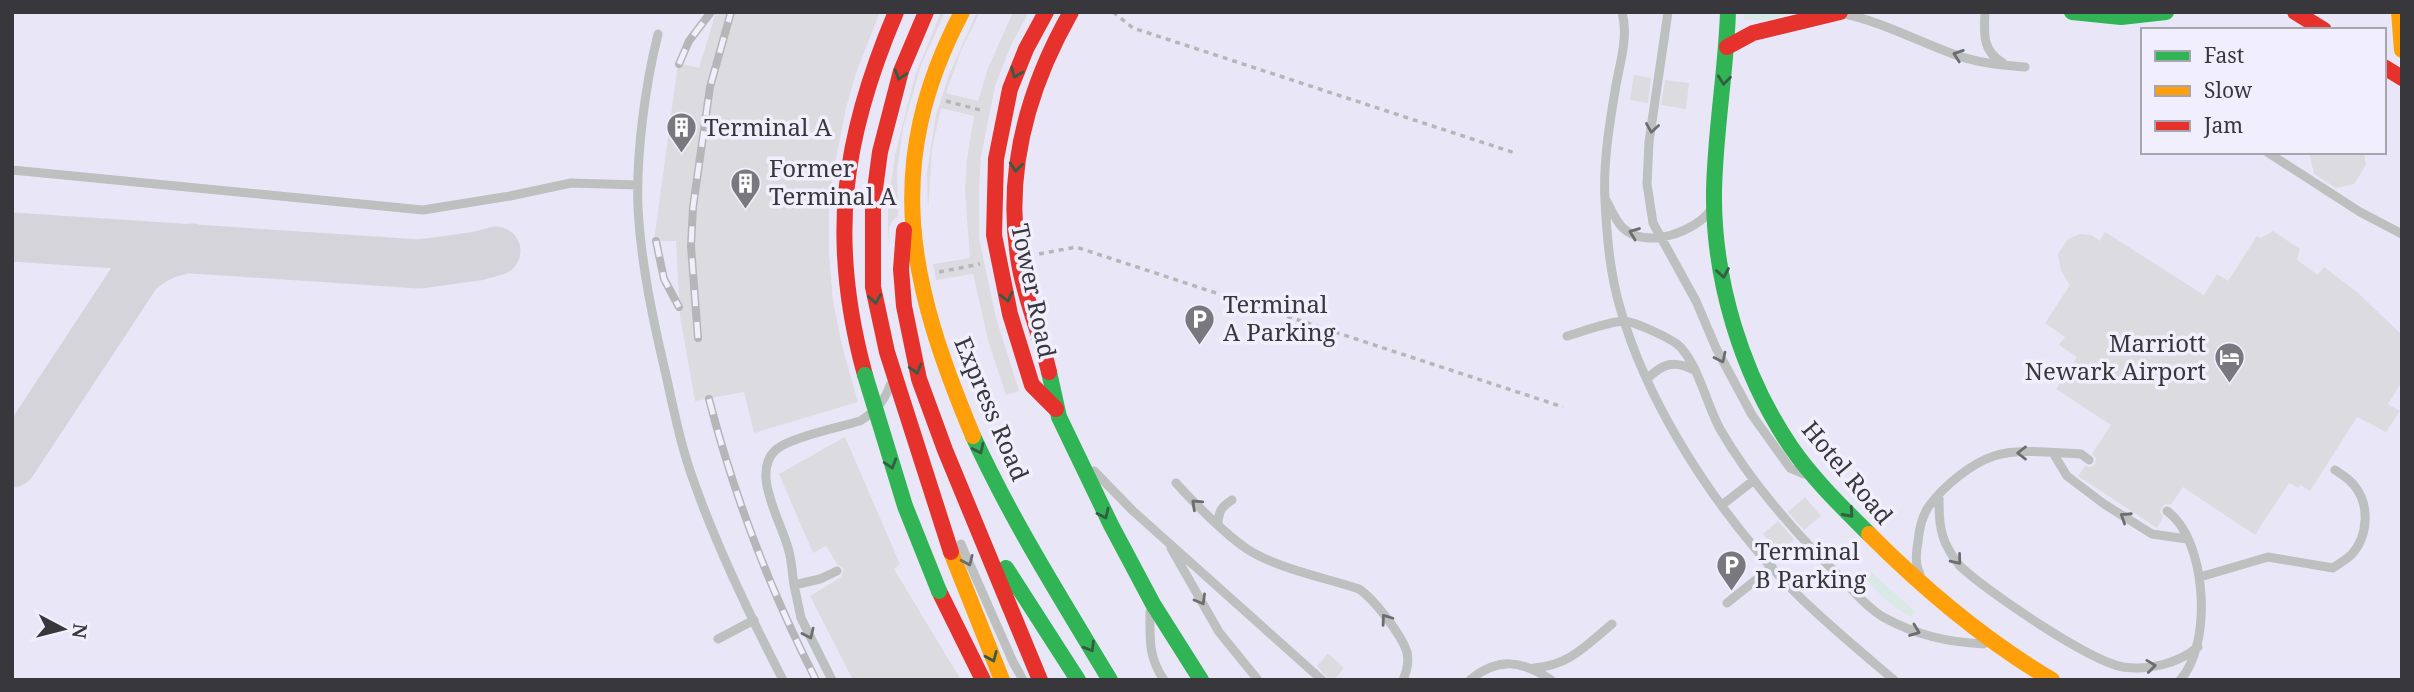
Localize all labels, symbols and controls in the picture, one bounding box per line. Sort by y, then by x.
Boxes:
legend [2141,28,2386,154]
text: Fast [2204,41,2244,69]
one-way arrow [1953,49,1965,63]
one-way arrow [1011,67,1025,79]
one-way arrow [894,69,908,81]
one-way arrow [1717,75,1732,86]
text: Slow [2204,76,2253,104]
place label: Terminal A [704,110,832,143]
building icon: Terminal A [664,111,698,155]
text: Jam [2203,111,2243,139]
one-way arrow [1645,122,1660,134]
place label: Former Terminal A [769,151,897,212]
one-way arrow [1009,162,1024,173]
building icon: Former Terminal A [729,166,763,210]
street label: Tower Road [1004,221,1065,361]
one-way arrow [1629,227,1641,241]
one-way arrow [1714,267,1729,279]
place label: Terminal A Parking [1223,287,1336,348]
one-way arrow [998,291,1013,303]
one-way arrow [867,293,882,305]
parking icon: Terminal A Parking [1183,302,1217,346]
place label: Marriott Newark Airport [2025,326,2206,387]
street label: Express Road [947,331,1038,486]
hotel icon: Marriott Newark Airport [2212,341,2246,385]
one-way arrow [1713,351,1727,363]
one-way arrow [907,363,922,375]
street label: Hotel Road [1795,413,1901,531]
one-way arrow [971,442,985,454]
one-way arrow [2016,445,2027,461]
one-way arrow [883,458,898,470]
one-way arrow [1191,499,1204,512]
one-way arrow [1841,505,1853,518]
one-way arrow [1096,507,1110,519]
one-way arrow [2119,512,2132,525]
place label: Terminal B Parking [1755,534,1866,595]
parking icon: Terminal B Parking [1715,549,1749,593]
one-way arrow [1949,552,1961,565]
one-way arrow [960,554,974,566]
one-way arrow [1193,592,1206,605]
north arrow [28,594,98,664]
one-way arrow [1381,614,1394,627]
text: N [66,622,94,640]
one-way arrow [1908,623,1920,637]
one-way arrow [801,627,815,639]
one-way arrow [1082,640,1095,653]
one-way arrow [983,650,997,662]
one-way arrow [2145,658,2157,673]

